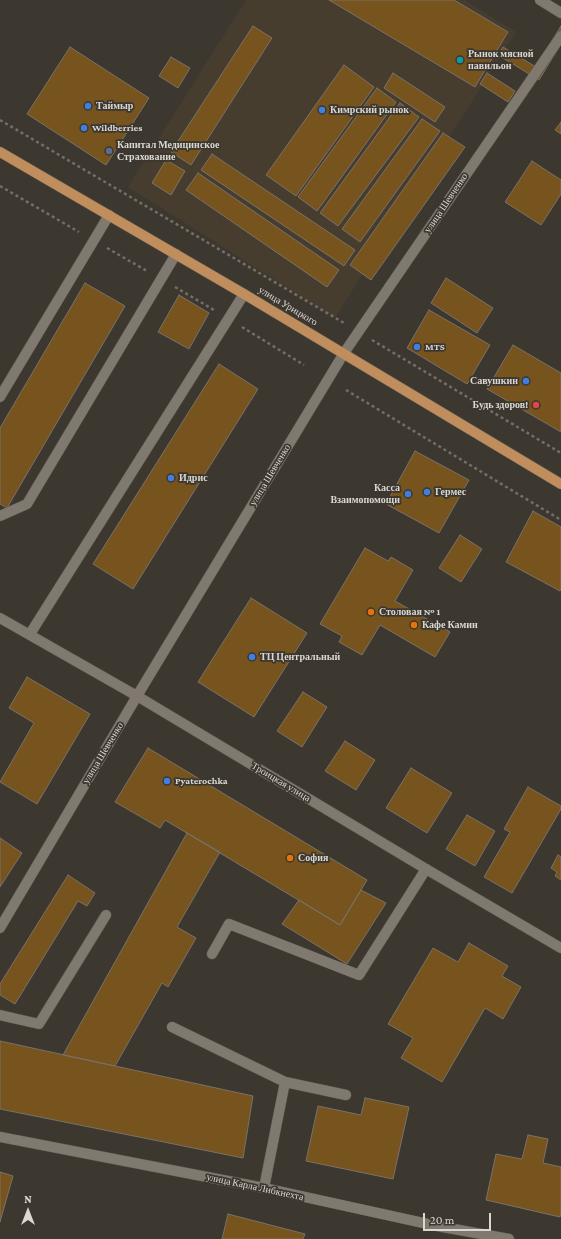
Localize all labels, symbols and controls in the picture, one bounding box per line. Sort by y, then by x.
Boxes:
place label: Рынок мясной павильон [468,48,534,72]
marker: Рынок мясной павильон [455,55,465,65]
place label: Таймыр [96,100,133,112]
marker: Таймыр [83,101,93,111]
place label: Кимрский рынок [330,104,409,116]
marker: Кимрский рынок [317,105,327,115]
place label: Wildberries [92,122,142,134]
marker: Wildberries [79,123,89,133]
place label: Капитал Медицинское Страхование [117,139,219,162]
marker: Капитал Медицинское Страхование [104,146,114,156]
street label: улица Шевченко [422,171,470,235]
street label: улица Урицкого [256,284,320,328]
place label: MTS [425,341,445,353]
marker: MTS [412,342,422,352]
place label: Савушкин [470,375,518,387]
marker: Савушкин [521,376,531,386]
place label: Будь здоров! [473,399,528,411]
marker: Будь здоров! [531,400,541,410]
street label: улица Шевченко [247,442,293,508]
place label: Идрис [179,472,208,484]
marker: Идрис [166,473,176,483]
place label: Касса Взаимопомощи [330,482,400,506]
place label: Гермес [435,486,466,498]
marker: Гермес [422,487,432,497]
marker: Касса Взаимопомощи [403,489,413,499]
place label: Столовая № 1 [379,606,440,618]
marker: Столовая № 1 [366,607,376,617]
place label: Кафе Камин [422,619,478,631]
marker: Кафе Камин [409,620,419,630]
place label: ТЦ Центральный [260,651,340,663]
marker: ТЦ Центральный [247,652,257,662]
street label: улица Шевченко [80,720,126,786]
street label: Троицкая улица [249,760,313,804]
place label: Pyaterochka [175,775,228,787]
marker: Pyaterochka [162,776,172,786]
place label: София [298,852,328,864]
marker: София [285,853,295,863]
street label: улица Карла Либкнехта [205,1171,305,1203]
north arrow [8,1191,48,1231]
text: N [24,1193,32,1205]
scale bar [425,1205,493,1231]
text: 20 m [430,1213,454,1227]

